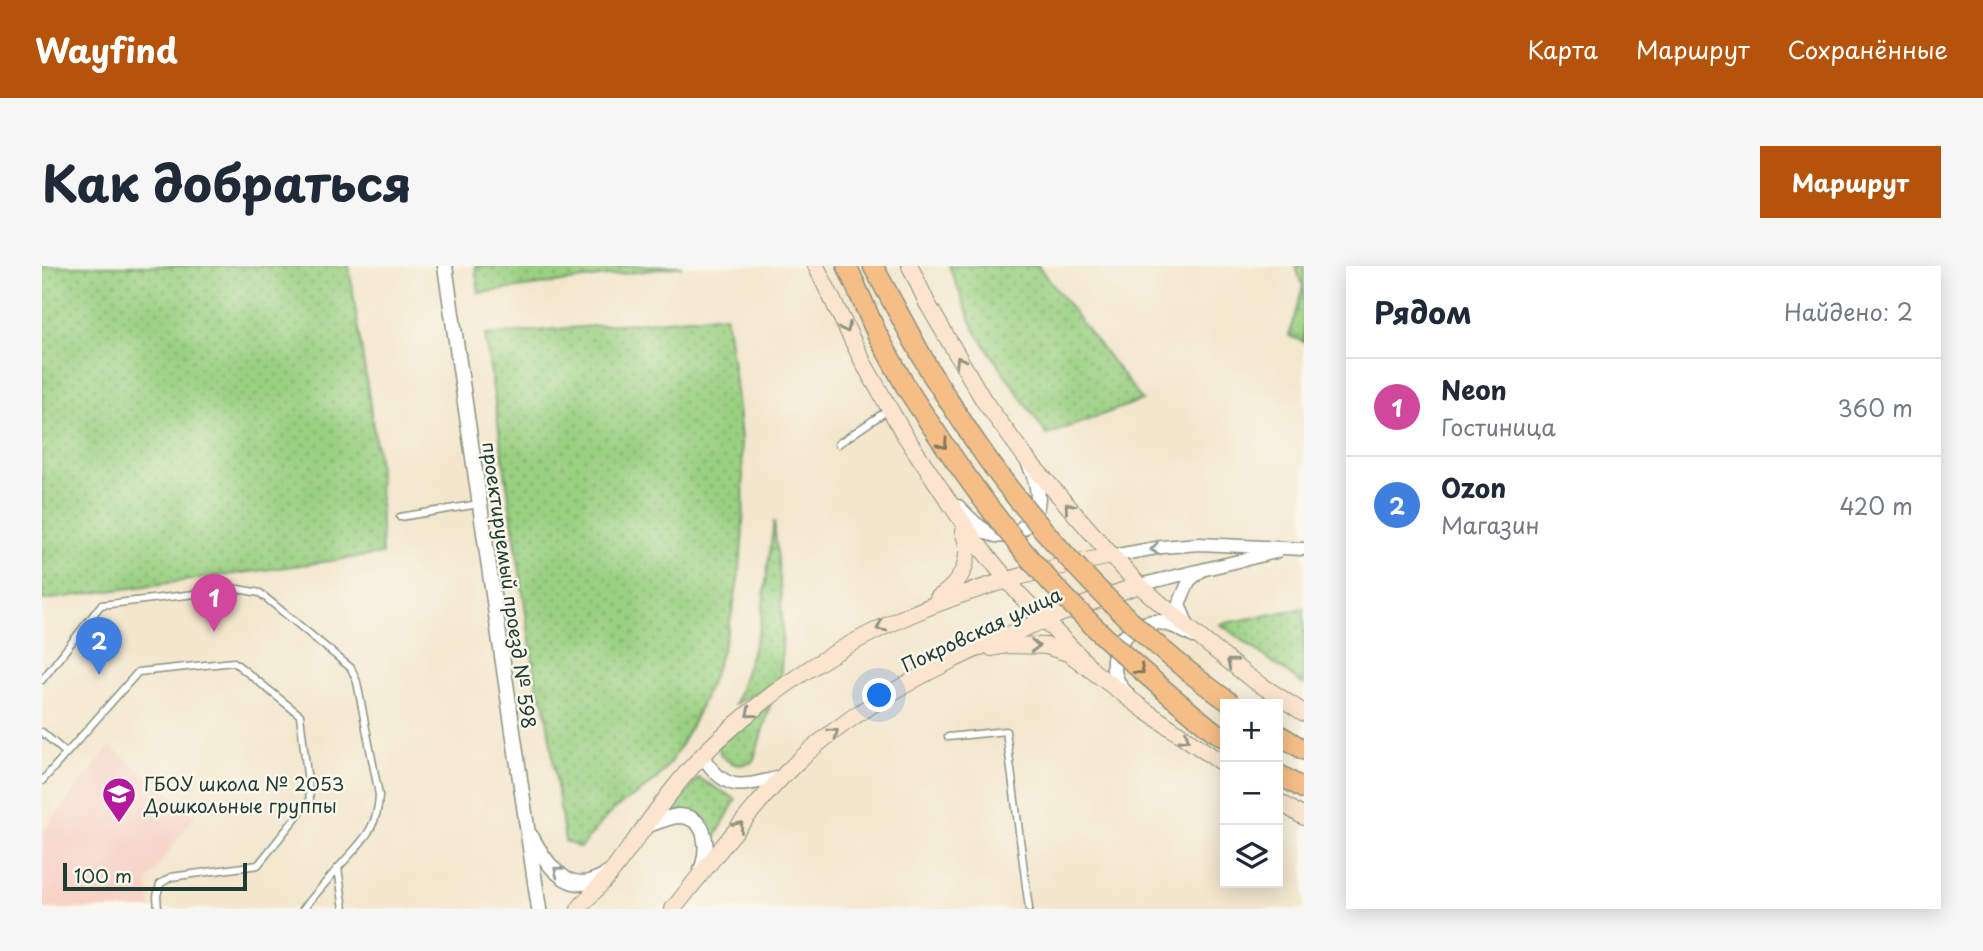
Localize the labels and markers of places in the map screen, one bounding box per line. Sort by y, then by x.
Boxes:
pin: 1 [191,574,237,632]
pin: 2 [76,617,122,675]
place label: ГБОУ школа № 2053 Дошкольные группы [143,769,344,819]
school or university icon: ГБОУ школа № 2053 Дошкольные группы [100,775,138,824]

